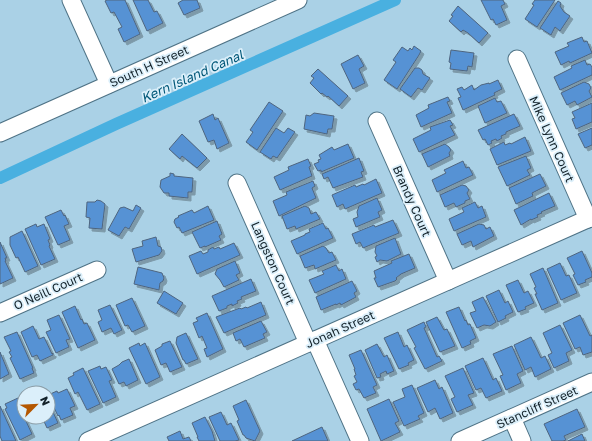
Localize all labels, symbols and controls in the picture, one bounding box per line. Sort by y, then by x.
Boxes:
street label: South H Street [107,42,191,90]
water label: Kern Island Canal [139,46,246,106]
street label: Mike Lynn Court [526,94,578,185]
street label: Brandy Court [390,163,434,239]
street label: Langston Court [248,219,298,307]
street label: O Neill Court [11,269,85,313]
street label: Jonah Street [303,307,377,351]
street label: Stancliff Street [494,382,580,432]
north arrow [16,385,56,425]
text: N [38,394,53,407]

